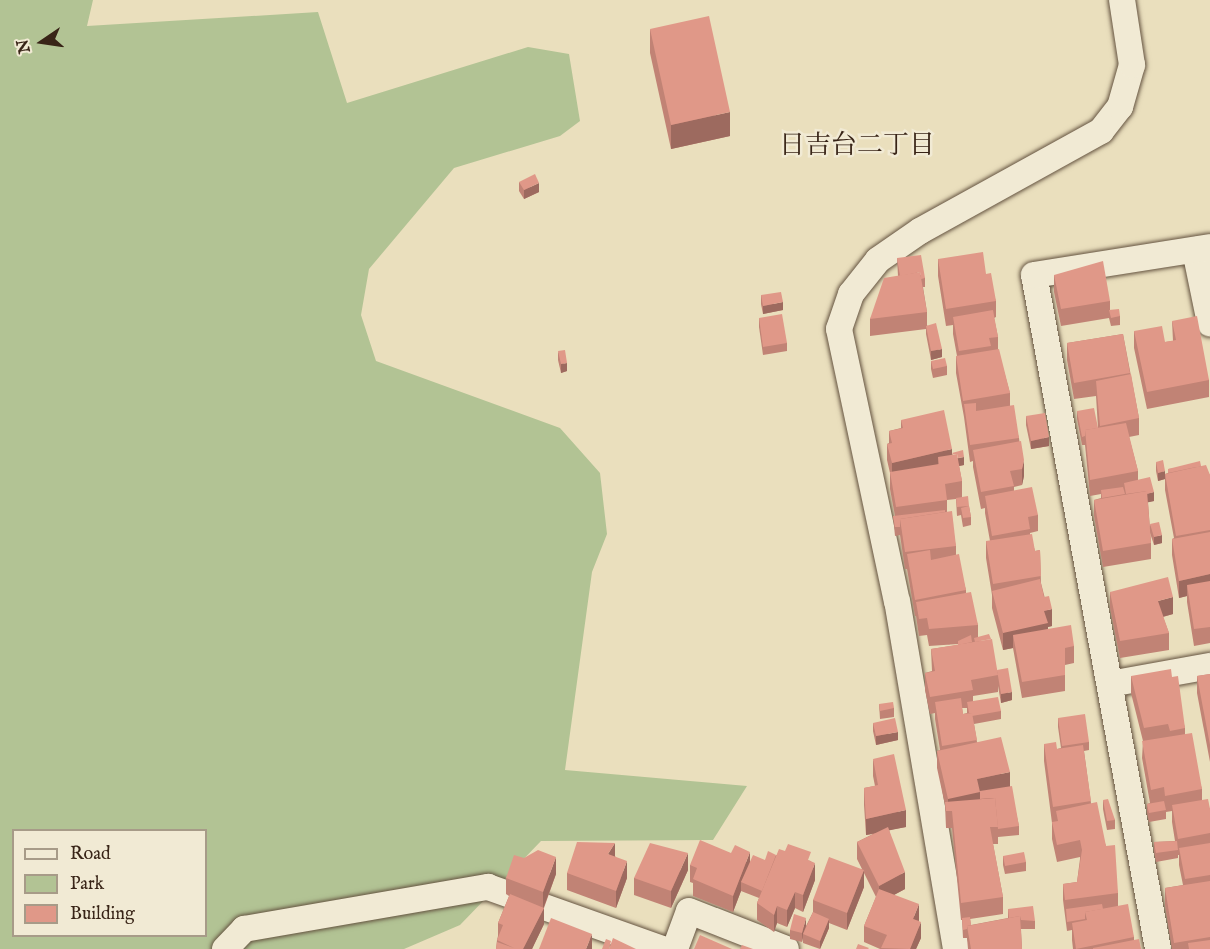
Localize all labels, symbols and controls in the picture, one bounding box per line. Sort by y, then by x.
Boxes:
north arrow [12,12,72,72]
text: N [13,37,36,55]
district label: 日吉台二丁目 [779,130,935,162]
legend [12,829,207,937]
text: Road [70,843,111,866]
text: Park [70,873,104,896]
text: Building [70,903,135,926]

